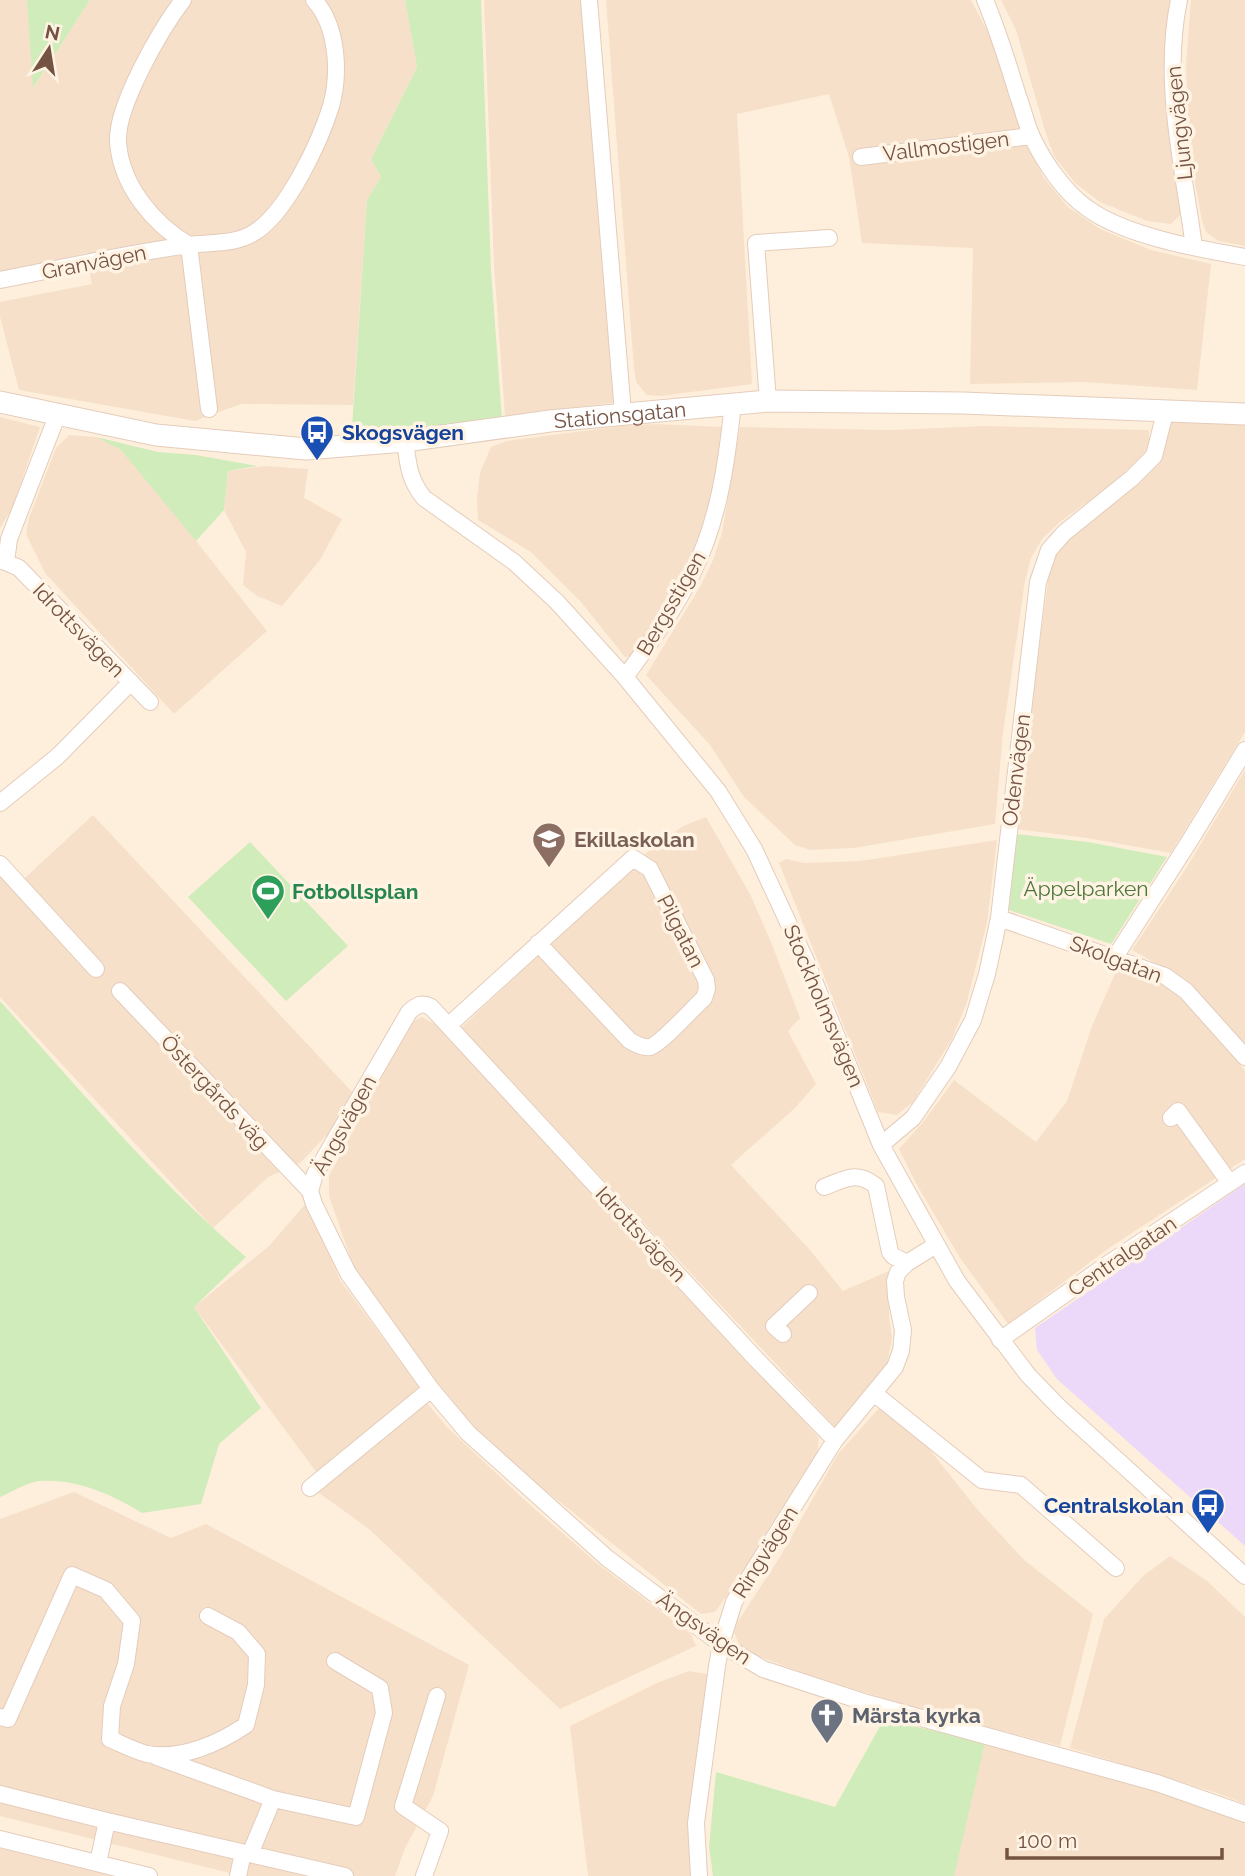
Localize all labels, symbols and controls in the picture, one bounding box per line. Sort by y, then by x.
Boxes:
north arrow [14,14,84,84]
text: N [43,20,62,45]
street label: Ljungvägen [1161,65,1197,181]
street label: Vallmostigen [881,126,1011,166]
street label: Granvägen [40,240,148,284]
street label: Stationsgatan [553,396,687,433]
bus stop icon: Skogsvägen [298,413,336,462]
place label: Skogsvägen [342,420,464,445]
street label: Bergsstigen [631,547,711,659]
street label: Idrottsvägen [28,578,130,682]
street label: Odenvägen [997,712,1035,828]
school or university icon: Ekillaskolan [530,820,568,869]
place label: Ekillaskolan [574,827,695,852]
sports icon: Fotbollsplan [249,872,287,921]
park label: Äppelparken [1023,876,1149,901]
place label: Fotbollsplan [292,879,418,904]
street label: Pilgatan [652,890,710,972]
street label: Stockholmsvägen [778,921,870,1091]
street label: Skolgatan [1066,930,1166,988]
street label: Östergårds väg [156,1030,274,1154]
street label: Ängsvägen [307,1071,381,1179]
street label: Idrottsvägen [590,1181,692,1287]
street label: Centralgatan [1063,1211,1181,1301]
bus stop icon: Centralskolan [1189,1486,1227,1535]
place label: Centralskolan [1044,1493,1184,1518]
street label: Ringvägen [727,1502,803,1602]
street label: Ängsvägen [652,1586,756,1670]
church icon: Märsta kyrka [808,1696,846,1745]
place label: Märsta kyrka [852,1703,981,1728]
scale bar [1007,1816,1222,1860]
text: 100 m [1018,1828,1077,1853]

